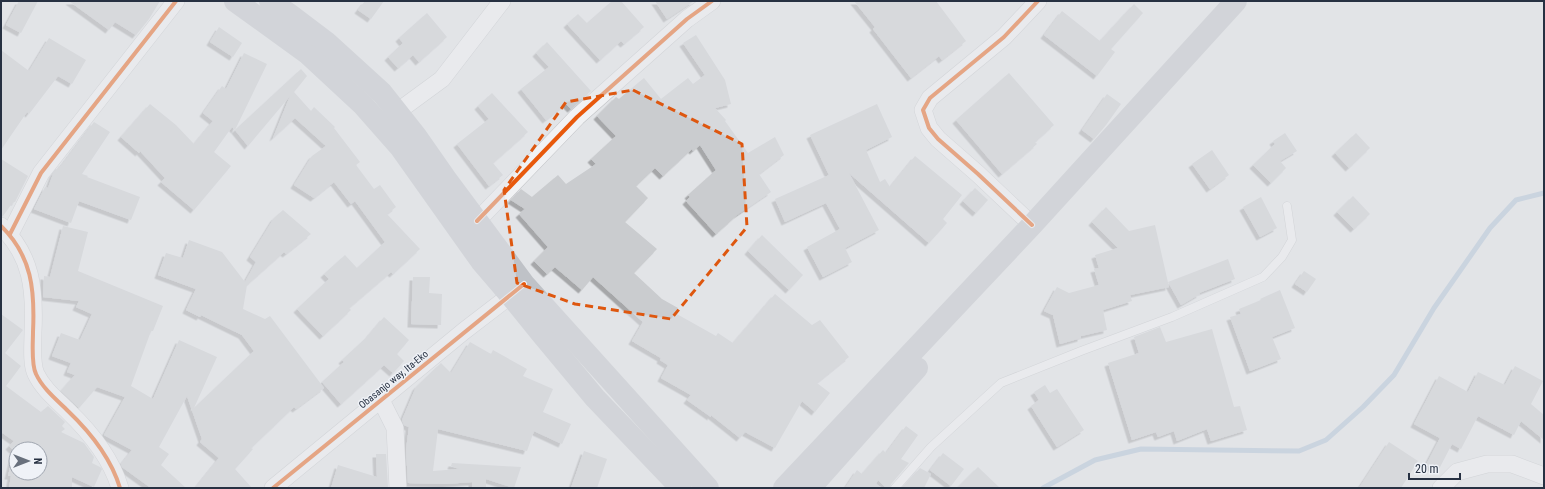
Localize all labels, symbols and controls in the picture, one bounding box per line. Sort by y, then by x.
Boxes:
street label: Obasanjo way, Ita-Eko [356,348,430,411]
north arrow [8,441,48,481]
scale bar [1409,455,1460,481]
text: N [31,458,44,465]
text: 20 m [1415,462,1439,476]

